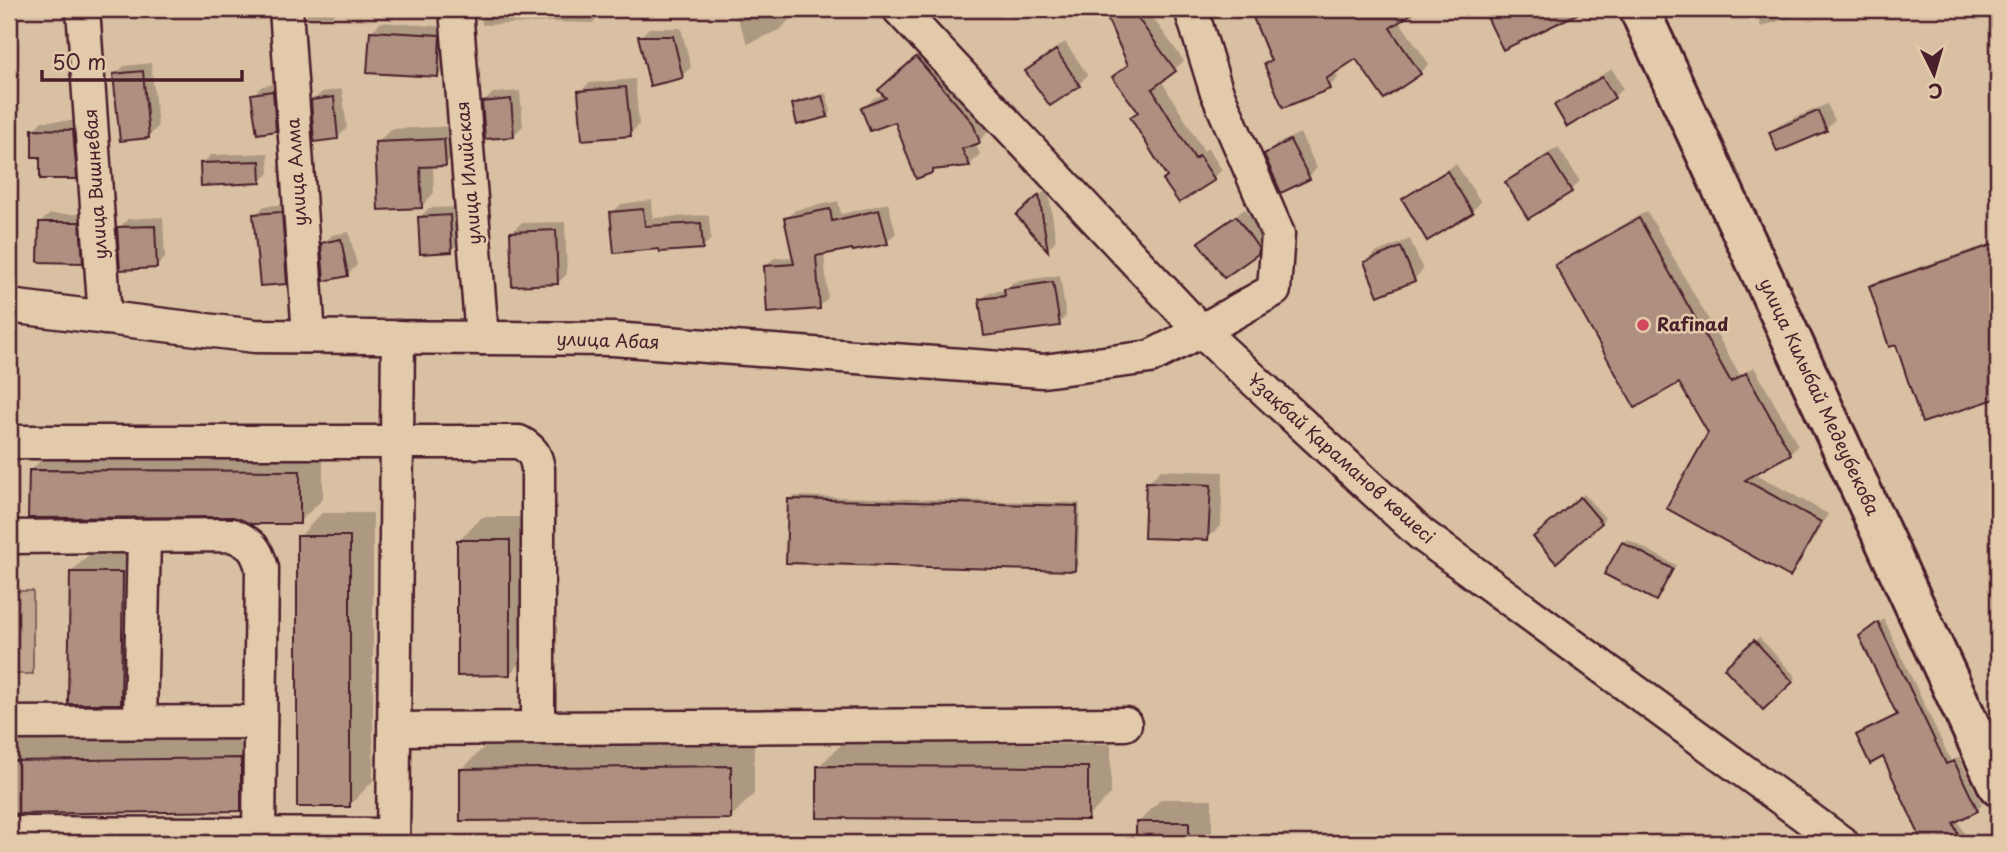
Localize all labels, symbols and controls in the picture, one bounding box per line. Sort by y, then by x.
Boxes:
scale bar [42,38,242,82]
north arrow [1898,38,1968,108]
text: 50 m [52,45,106,77]
text: С [1927,77,1944,107]
street label: улица Илийская [448,100,487,246]
street label: улица Вишневая [76,108,113,260]
street label: улица Алма [278,117,313,227]
street label: улица Килыбай Медеубекова [1753,273,1888,520]
place label: Rafinad [1657,310,1728,337]
marker: Rafinad [1635,317,1651,333]
street label: улица Абая [556,324,660,355]
street label: Ұзақбай Қараманов көшесі [1242,366,1442,550]

